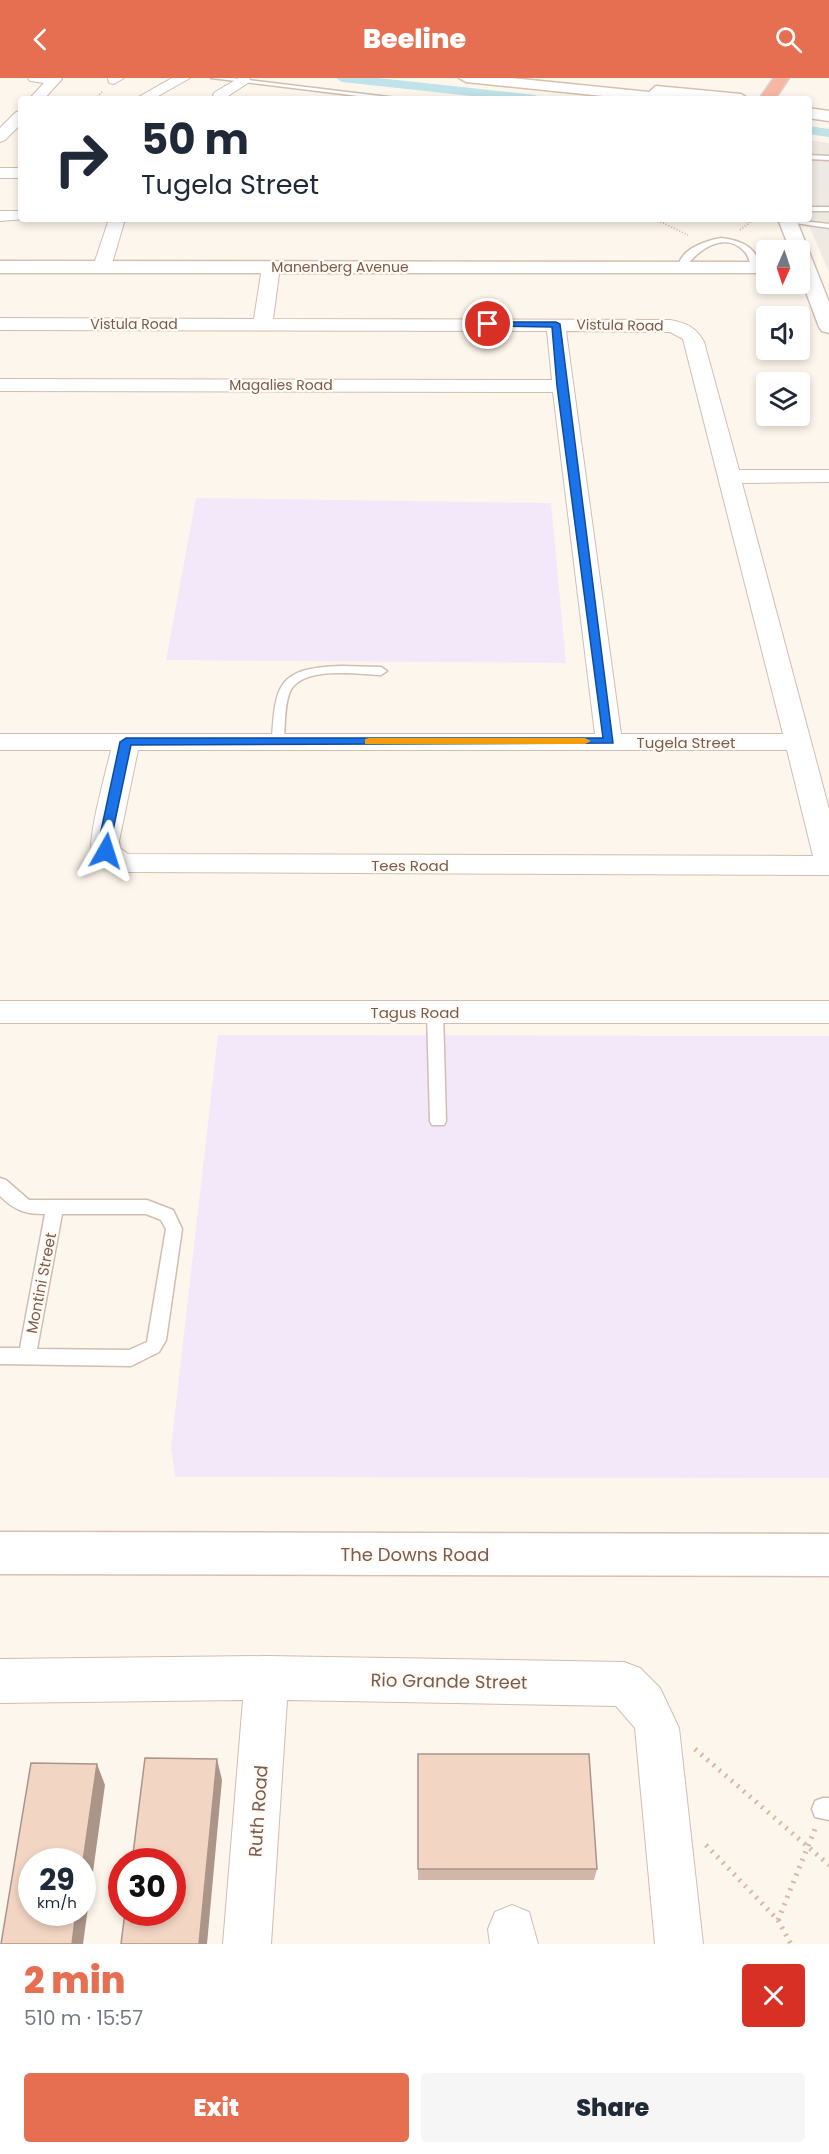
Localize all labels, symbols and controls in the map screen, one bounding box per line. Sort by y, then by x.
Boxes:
text: Beeline [363,20,466,57]
icon: back [24,23,57,56]
icon: search [772,23,805,56]
text: 50 m [141,110,249,169]
icon: right [42,120,120,198]
text: Tugela Street [141,166,319,203]
north arrow [756,240,810,294]
map controls [756,240,810,426]
street label: Manenberg Avenue [271,257,409,277]
pin [462,298,513,349]
button: sound [756,306,810,360]
icon: arrive [471,307,504,340]
street label: Vistula Road [90,314,178,334]
street label: Vistula Road [576,314,664,336]
button: layers [756,372,810,426]
street label: Magalies Road [229,375,333,395]
street label: Tugela Street [637,732,735,753]
position arrow [74,819,138,883]
street label: Tees Road [371,855,449,876]
street label: Tagus Road [371,1002,459,1023]
street label: Montini Street [21,1231,61,1335]
street label: The Downs Road [341,1542,489,1567]
street label: Rio Grande Street [370,1667,528,1695]
street label: Ruth Road [242,1764,274,1858]
speed limit sign: 30 [108,1848,186,1926]
text: 29 [39,1858,75,1901]
text: km/h [37,1892,77,1913]
text: 2 min [24,1955,126,2006]
button: close [742,1964,805,2027]
text: 510 m · 15:57 [24,2004,143,2032]
button: Exit [24,2073,409,2142]
button: Share [421,2073,805,2142]

